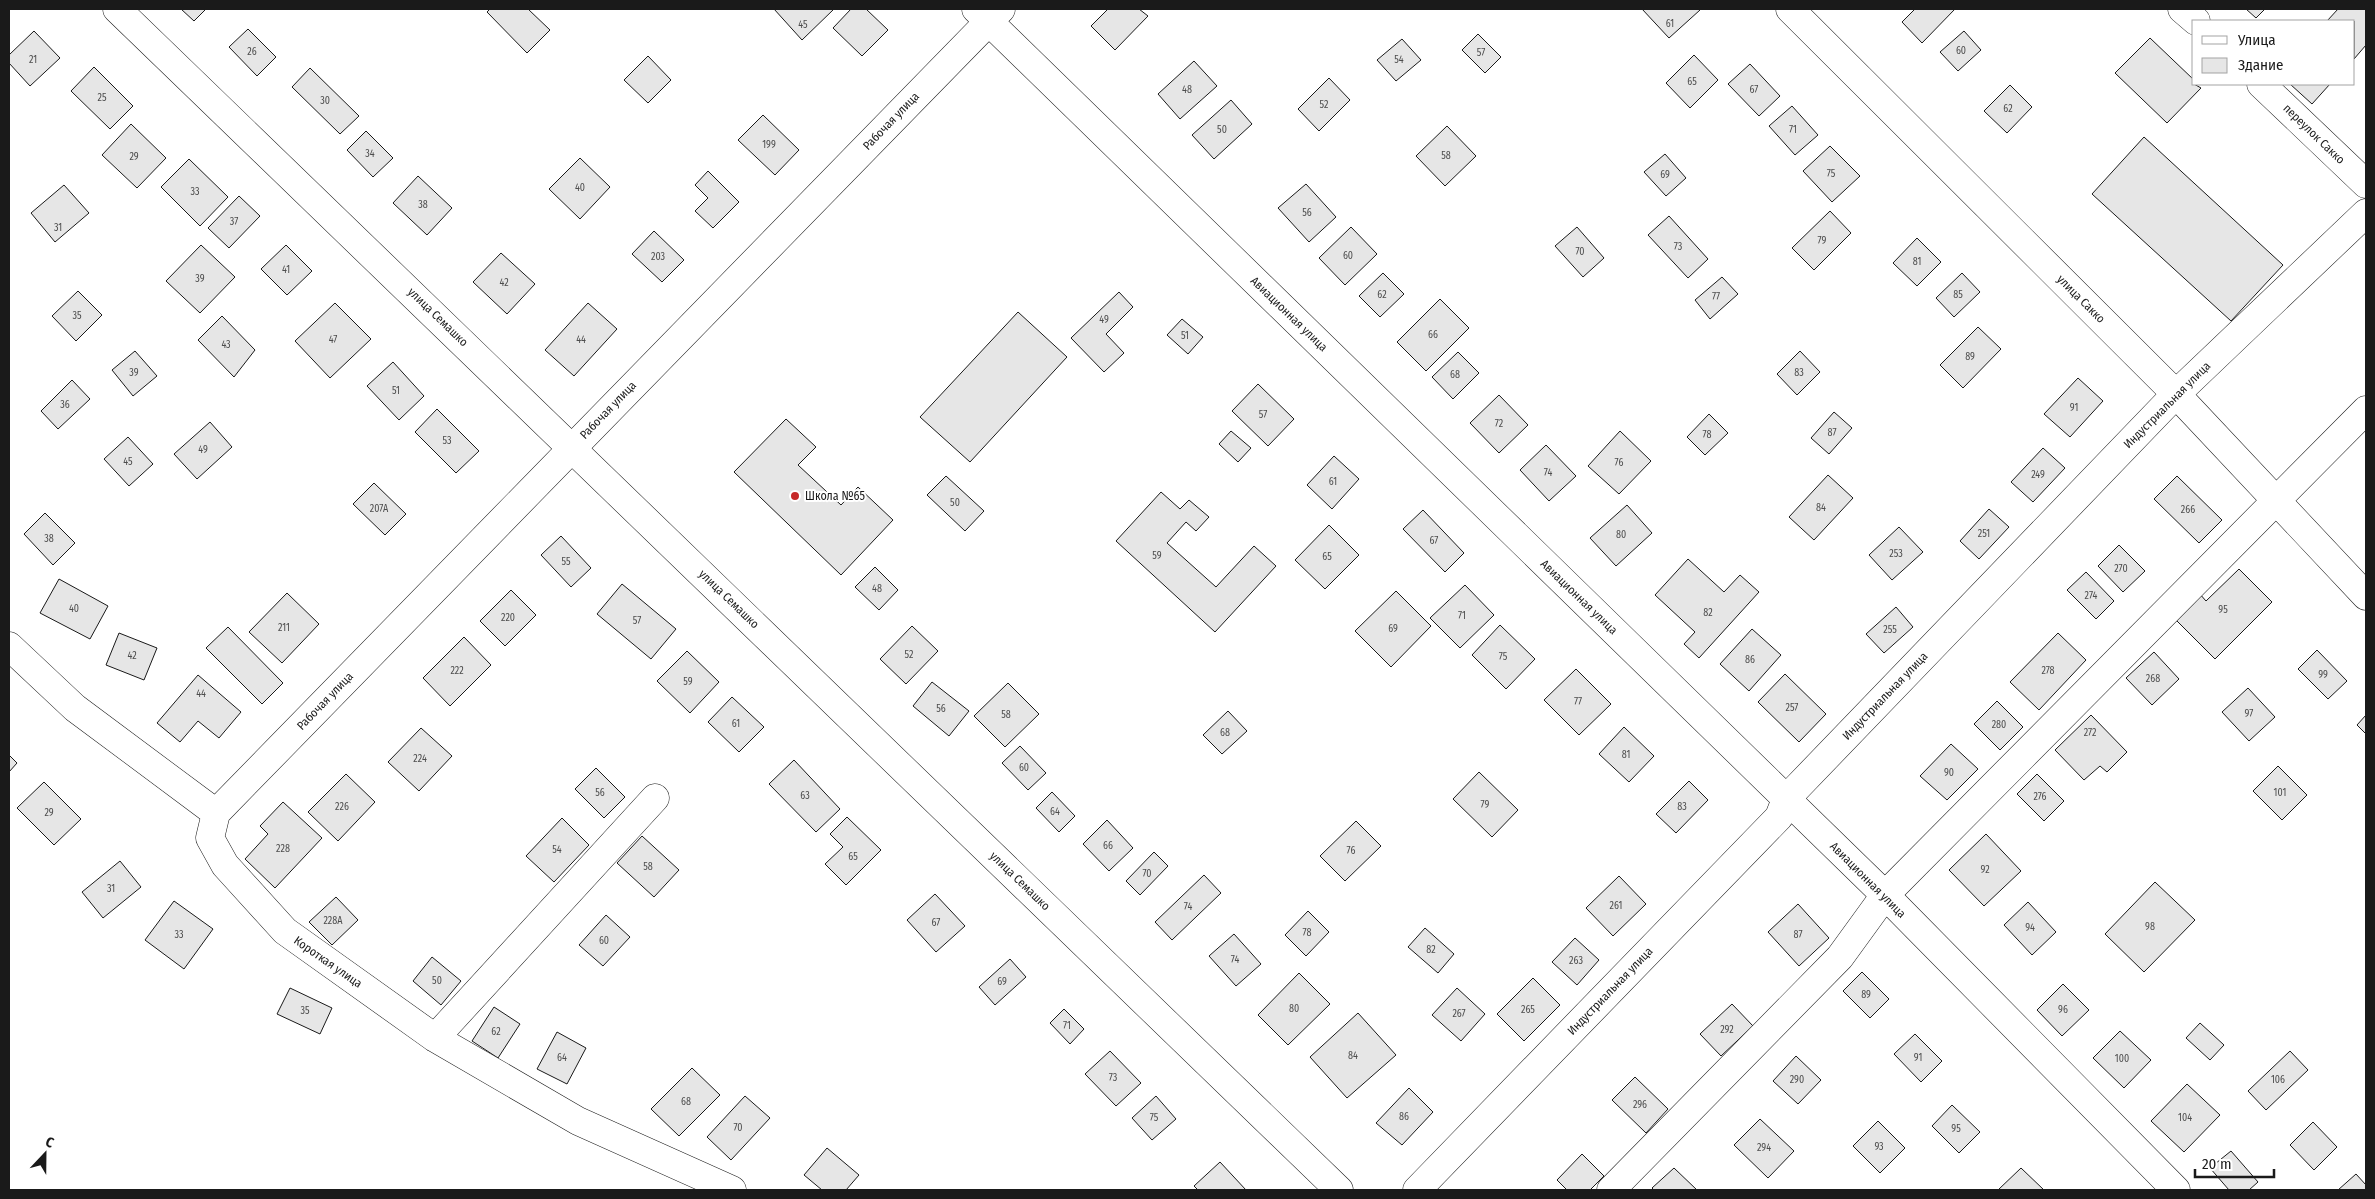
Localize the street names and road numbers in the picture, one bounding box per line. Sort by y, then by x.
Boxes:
street label: Рабочая улица [860,89,922,153]
street label: переулок Сакко [2280,101,2348,167]
street label: улица Сакко [2054,272,2108,326]
street label: Авиационная улица [1248,274,1330,354]
street label: улица Семашко [405,285,471,349]
street label: Индустриальная улица [2121,359,2213,451]
street label: Рабочая улица [577,378,639,442]
street label: Авиационная улица [1538,557,1620,637]
street label: улица Семашко [696,567,762,631]
street label: Индустриальная улица [1839,649,1931,743]
street label: Рабочая улица [294,669,356,733]
street label: Авиационная улица [1827,839,1909,921]
street label: улица Семашко [987,849,1053,913]
street label: Короткая улица [291,933,365,991]
street label: Индустриальная улица [1564,944,1656,1038]

